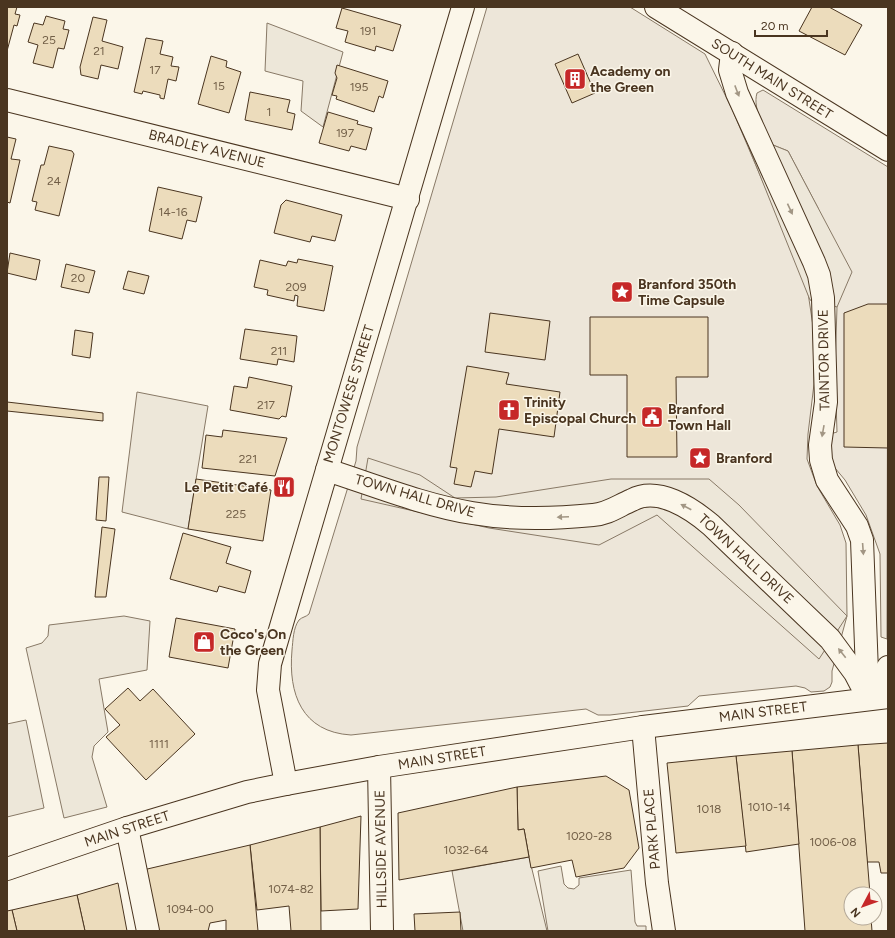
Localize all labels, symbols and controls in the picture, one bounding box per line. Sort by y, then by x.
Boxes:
scale bar [755,12,827,38]
text: 20 m [761,19,789,33]
house number: 191 [360,24,376,38]
house number: 25 [42,33,56,47]
street label: SOUTH MAIN STREET [708,35,836,123]
house number: 21 [93,44,105,58]
house number: 17 [149,63,161,77]
place label: Academy on the Green [590,63,671,96]
building icon: Academy on the Green [562,66,588,92]
house number: 15 [213,79,225,93]
house number: 195 [350,80,368,94]
one-way arrow [734,86,740,98]
house number: 1 [267,105,271,119]
street label: BRADLEY AVENUE [147,126,267,172]
house number: 197 [336,126,355,140]
house number: 24 [47,174,62,188]
one-way arrow [787,204,793,215]
house number: 14-16 [158,205,188,219]
house number: 20 [71,271,86,285]
place label: Branford 350th Time Capsule [638,276,736,309]
place icon: Branford 350th Time Capsule [609,279,635,305]
house number: 209 [285,280,307,294]
street label: TAINTOR DRIVE [815,309,833,411]
street label: MONTOWESE STREET [320,323,378,465]
house number: 211 [271,344,287,358]
place label: Trinity Episcopal Church [524,394,636,427]
church icon: Trinity Episcopal Church [496,397,522,423]
house number: 217 [257,398,276,412]
place label: Branford Town Hall [668,401,731,434]
public building icon: Branford Town Hall [639,404,665,430]
one-way arrow [819,425,825,437]
place icon: Branford [687,445,713,471]
place label: Branford [716,450,772,467]
house number: 221 [239,452,257,466]
street label: TOWN HALL DRIVE [353,471,477,521]
restaurant icon: Le Petit Café [271,474,297,500]
place label: Le Petit Café [184,479,268,496]
one-way arrow [680,504,692,511]
house number: 225 [226,507,246,521]
street label: TOWN HALL DRIVE [695,510,797,608]
one-way arrow [557,514,569,521]
one-way arrow [860,543,867,555]
place label: Coco's On the Green [220,626,286,659]
shop icon: Coco's On the Green [191,629,217,655]
one-way arrow [838,648,846,659]
street label: MAIN STREET [718,698,808,726]
house number: 1111 [149,737,169,751]
street label: MAIN STREET [397,743,487,773]
street label: PARK PLACE [640,788,664,870]
street label: HILLSIDE AVENUE [371,790,391,908]
house number: 1010-14 [748,800,791,814]
house number: 1018 [697,802,721,816]
street label: MAIN STREET [82,807,172,851]
house number: 1020-28 [566,829,612,843]
house number: 1006-08 [809,835,857,849]
house number: 1032-64 [443,843,489,857]
house number: 1074-82 [268,882,314,896]
north arrow [843,886,883,926]
house number: 1094-00 [166,902,214,916]
text: N [848,905,864,920]

